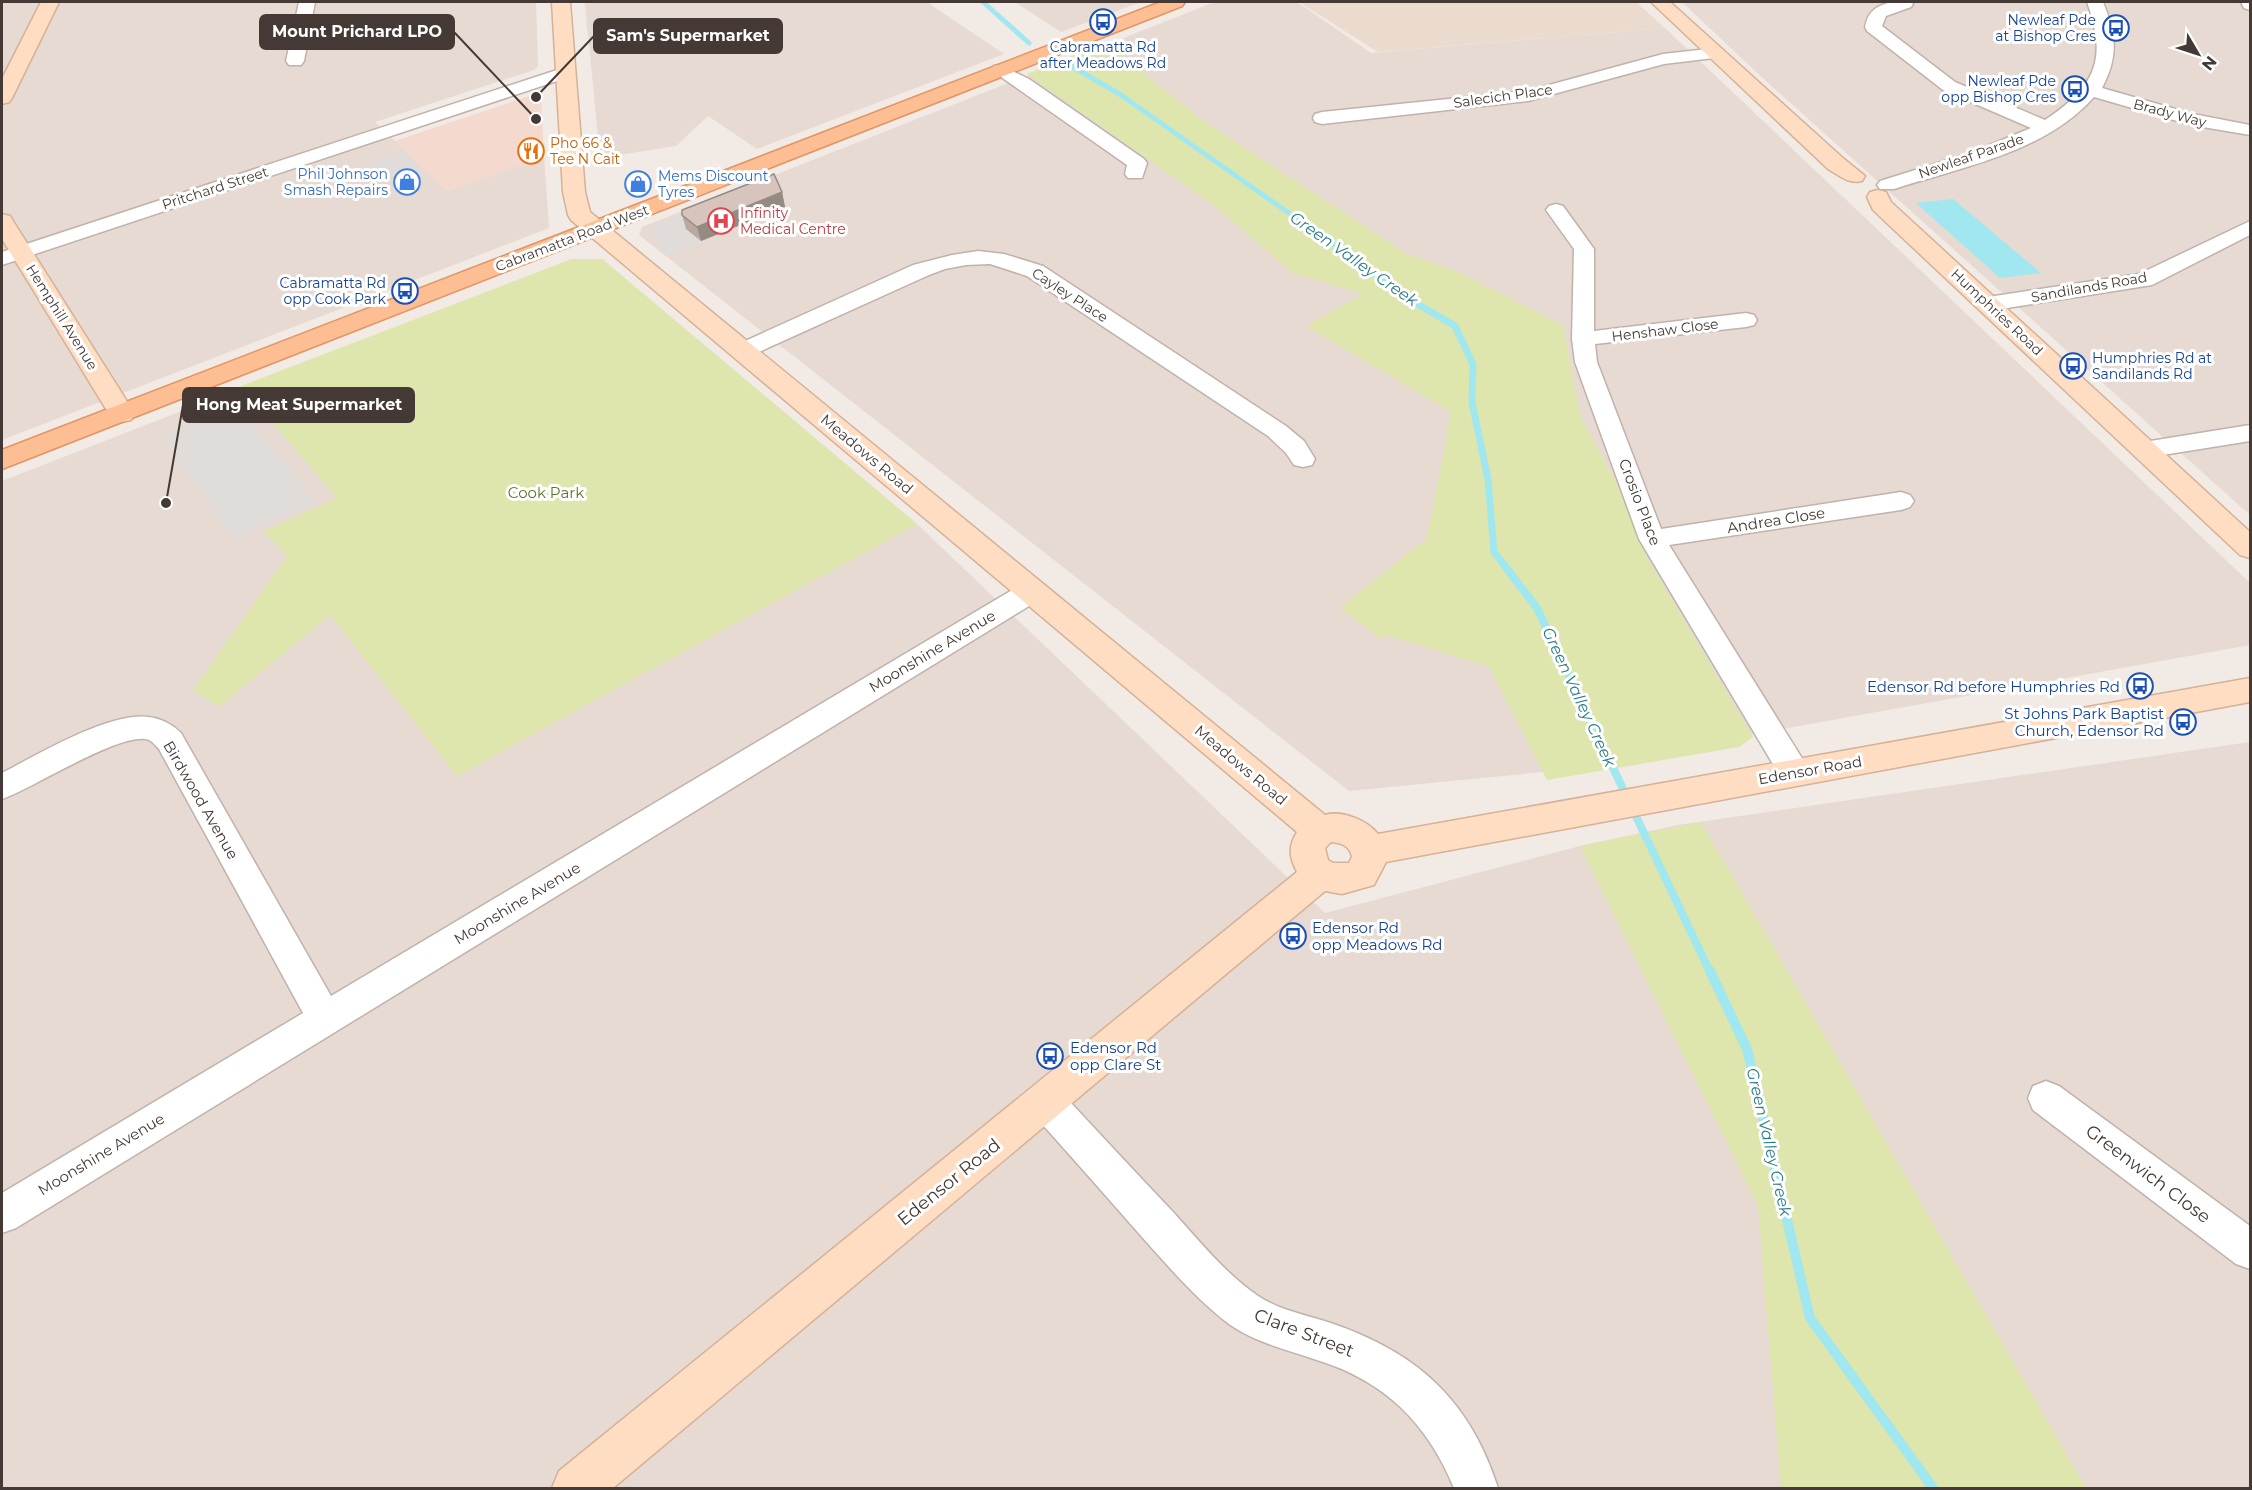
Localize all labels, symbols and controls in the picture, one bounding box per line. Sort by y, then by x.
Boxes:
bus stop icon: Cabramatta Rd after Meadows Rd [1088,7,1118,37]
place label: Newleaf Pde at Bishop Cres [1995,11,2096,45]
bus stop icon: Newleaf Pde at Bishop Cres [2101,13,2131,43]
callout: Mount Prichard LPO [260,15,454,49]
callout: Sam's Supermarket [594,19,782,53]
text: Mount Prichard LPO [272,22,442,41]
north arrow [2168,24,2228,84]
text: Sam's Supermarket [606,26,770,45]
place label: Cabramatta Rd after Meadows Rd [1040,38,1166,72]
text: N [2198,52,2221,74]
place label: Newleaf Pde opp Bishop Cres [1941,72,2056,106]
bus stop icon: Newleaf Pde opp Bishop Cres [2060,74,2090,104]
street label: Salecich Place [1452,80,1554,112]
street label: Brady Way [2131,95,2209,131]
street label: Newleaf Parade [1916,130,2026,182]
place label: Pho 66 & Tee N Cait [550,134,621,168]
restaurant icon: Pho 66 & Tee N Cait [516,136,546,166]
street label: Pritchard Street [160,162,271,214]
place label: Phil Johnson Smash Repairs [284,165,388,199]
shop icon: Phil Johnson Smash Repairs [392,167,422,197]
place label: Mems Discount Tyres [658,167,769,201]
shop icon: Mems Discount Tyres [623,169,653,199]
street label: Cabramatta Road West [493,200,652,276]
place label: Infinity Medical Centre [740,204,846,238]
hospital icon: Infinity Medical Centre [706,206,736,236]
water label: Green Valley Creek [1286,208,1423,311]
street label: Hemphill Avenue [22,261,102,373]
street label: Cayley Place [1029,264,1111,326]
street label: Humphries Road [1947,265,2047,359]
street label: Sandilands Road [2029,268,2149,306]
place label: Cabramatta Rd opp Cook Park [280,274,387,308]
bus stop icon: Cabramatta Rd opp Cook Park [390,276,420,306]
street label: Henshaw Close [1611,315,1719,345]
place label: Humphries Rd at Sandilands Rd [2092,349,2212,383]
bus stop icon: Humphries Rd at Sandilands Rd [2058,351,2088,381]
callout: Hong Meat Supermarket [183,388,414,422]
text: Hong Meat Supermarket [196,395,402,414]
street label: Meadows Road [817,410,917,498]
street label: Crosio Place [1615,456,1665,548]
park label: Cook Park [508,483,584,502]
street label: Andrea Close [1726,503,1826,537]
street label: Moonshine Avenue [865,606,999,696]
water label: Green Valley Creek [1538,624,1620,771]
bus stop icon: Edensor Rd before Humphries Rd [2125,671,2155,701]
place label: Edensor Rd before Humphries Rd [1867,677,2120,696]
place label: St Johns Park Baptist Church, Edensor Rd [2004,704,2164,740]
bus stop icon: St Johns Park Baptist Church, Edensor Rd [2168,707,2198,737]
street label: Meadows Road [1191,721,1291,809]
street label: Birdwood Avenue [159,737,243,863]
street label: Edensor Road [1757,752,1863,788]
street label: Moonshine Avenue [450,858,584,948]
place label: Edensor Rd opp Meadows Rd [1312,918,1442,954]
bus stop icon: Edensor Rd opp Meadows Rd [1278,921,1308,951]
place label: Edensor Rd opp Clare St [1070,1038,1161,1074]
bus stop icon: Edensor Rd opp Clare St [1035,1041,1065,1071]
water label: Green Valley Creek [1743,1066,1796,1219]
street label: Moonshine Avenue [34,1109,168,1199]
street label: Greenwich Close [2081,1120,2215,1228]
street label: Edensor Road [893,1134,1005,1230]
street label: Clare Street [1251,1304,1357,1362]

